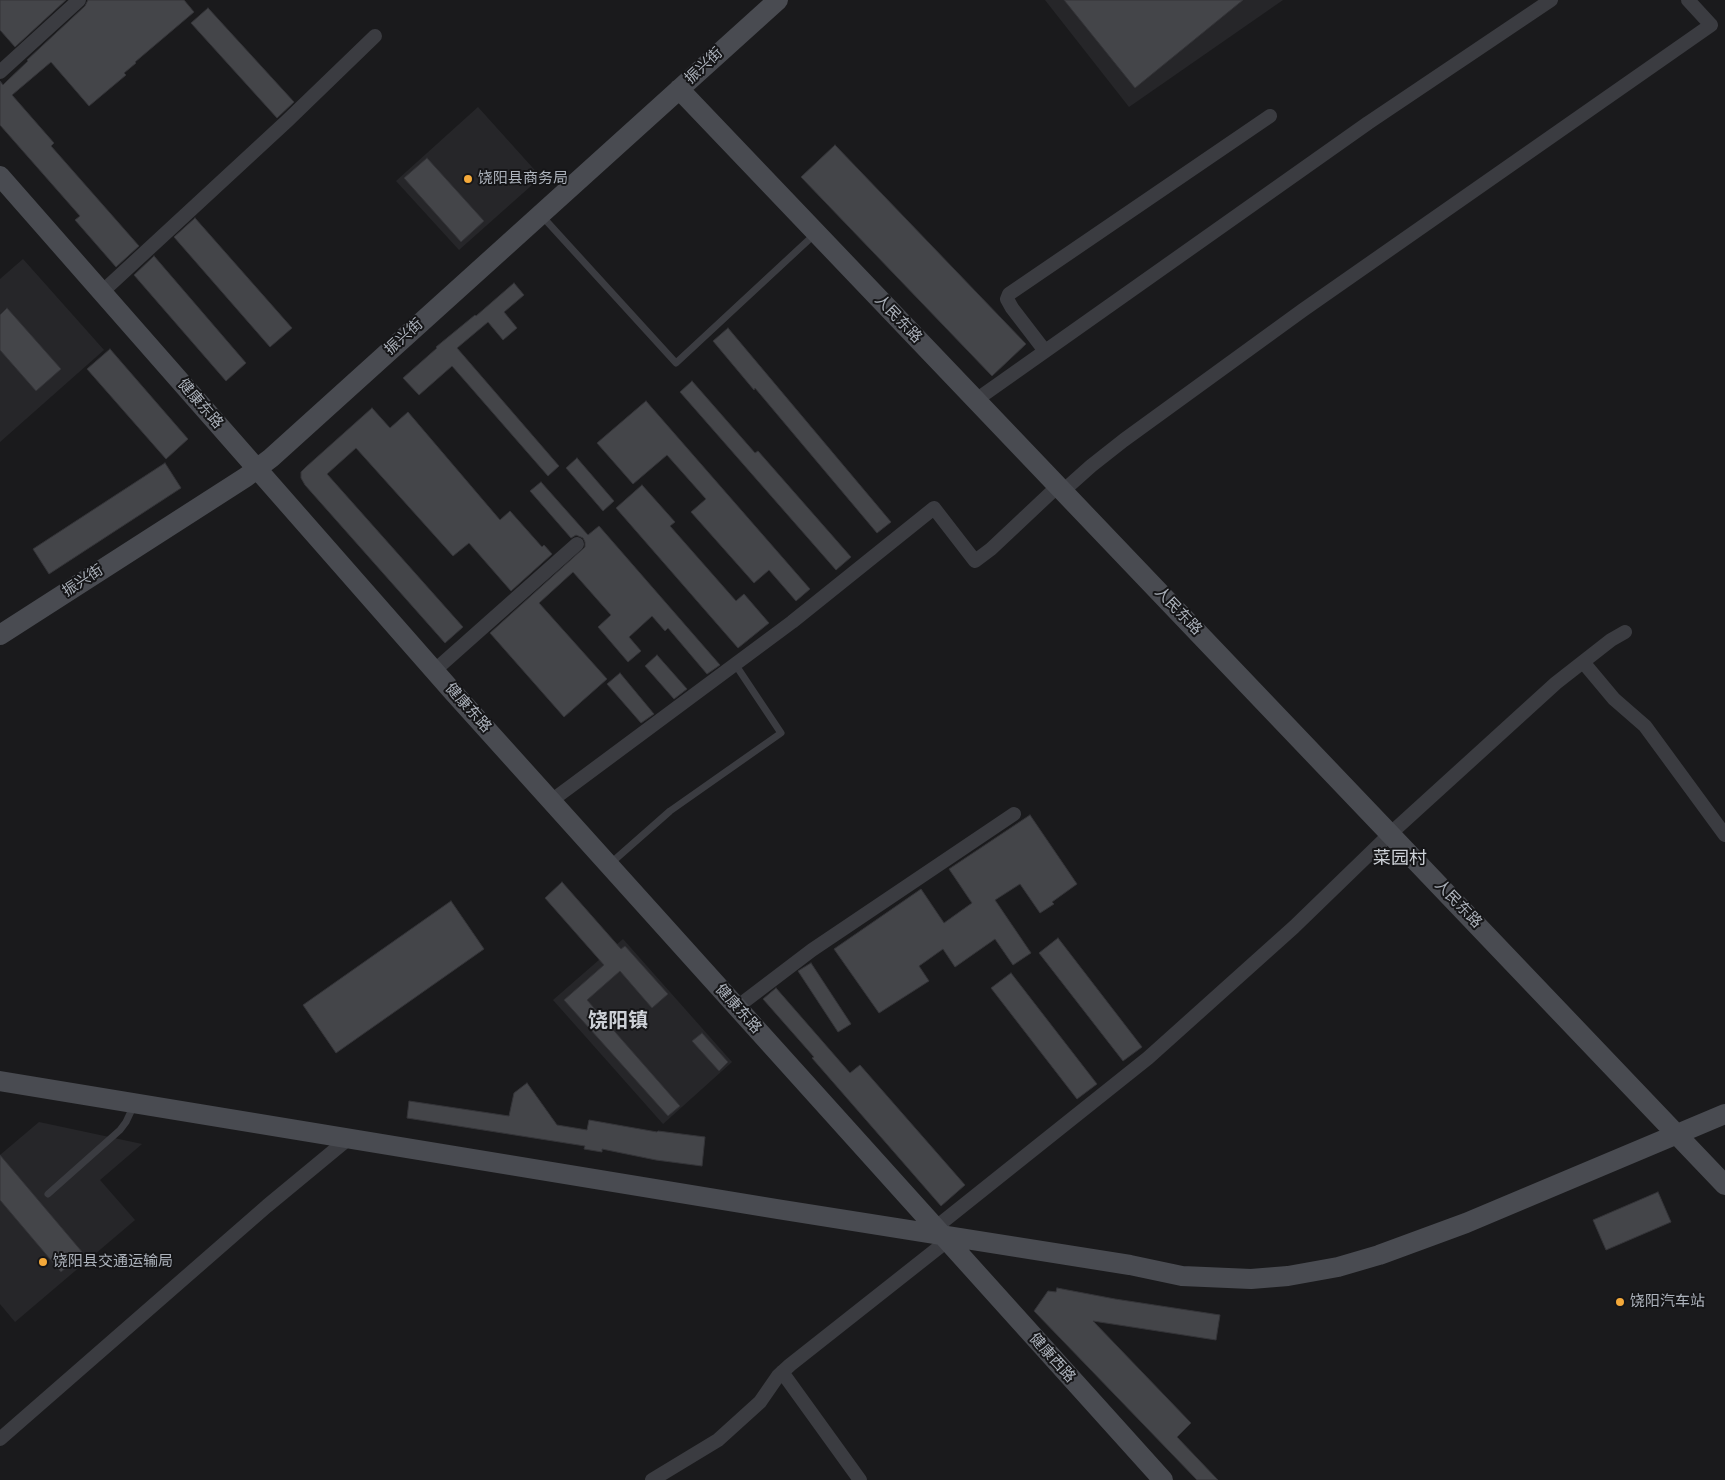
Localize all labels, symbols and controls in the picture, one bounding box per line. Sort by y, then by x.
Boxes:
street label: 振兴街 [681,44,727,88]
place label: 饶阳县商务局 [478,170,568,188]
marker: 饶阳县商务局 [462,173,474,185]
street label: 人民东路 [871,291,925,347]
street label: 振兴街 [381,315,427,359]
street label: 健康东路 [174,375,226,433]
street label: 振兴街 [59,561,107,601]
street label: 人民东路 [1151,583,1205,639]
street label: 健康东路 [441,680,495,736]
district label: 菜园村 [1373,848,1427,870]
street label: 人民东路 [1431,876,1485,932]
street label: 健康东路 [711,981,765,1037]
district label: 饶阳镇 [588,1009,648,1033]
place label: 饶阳县交通运输局 [53,1253,173,1271]
marker: 饶阳县交通运输局 [37,1256,49,1268]
place label: 饶阳汽车站 [1630,1293,1705,1311]
marker: 饶阳汽车站 [1614,1296,1626,1308]
street label: 健康西路 [1025,1330,1079,1386]

